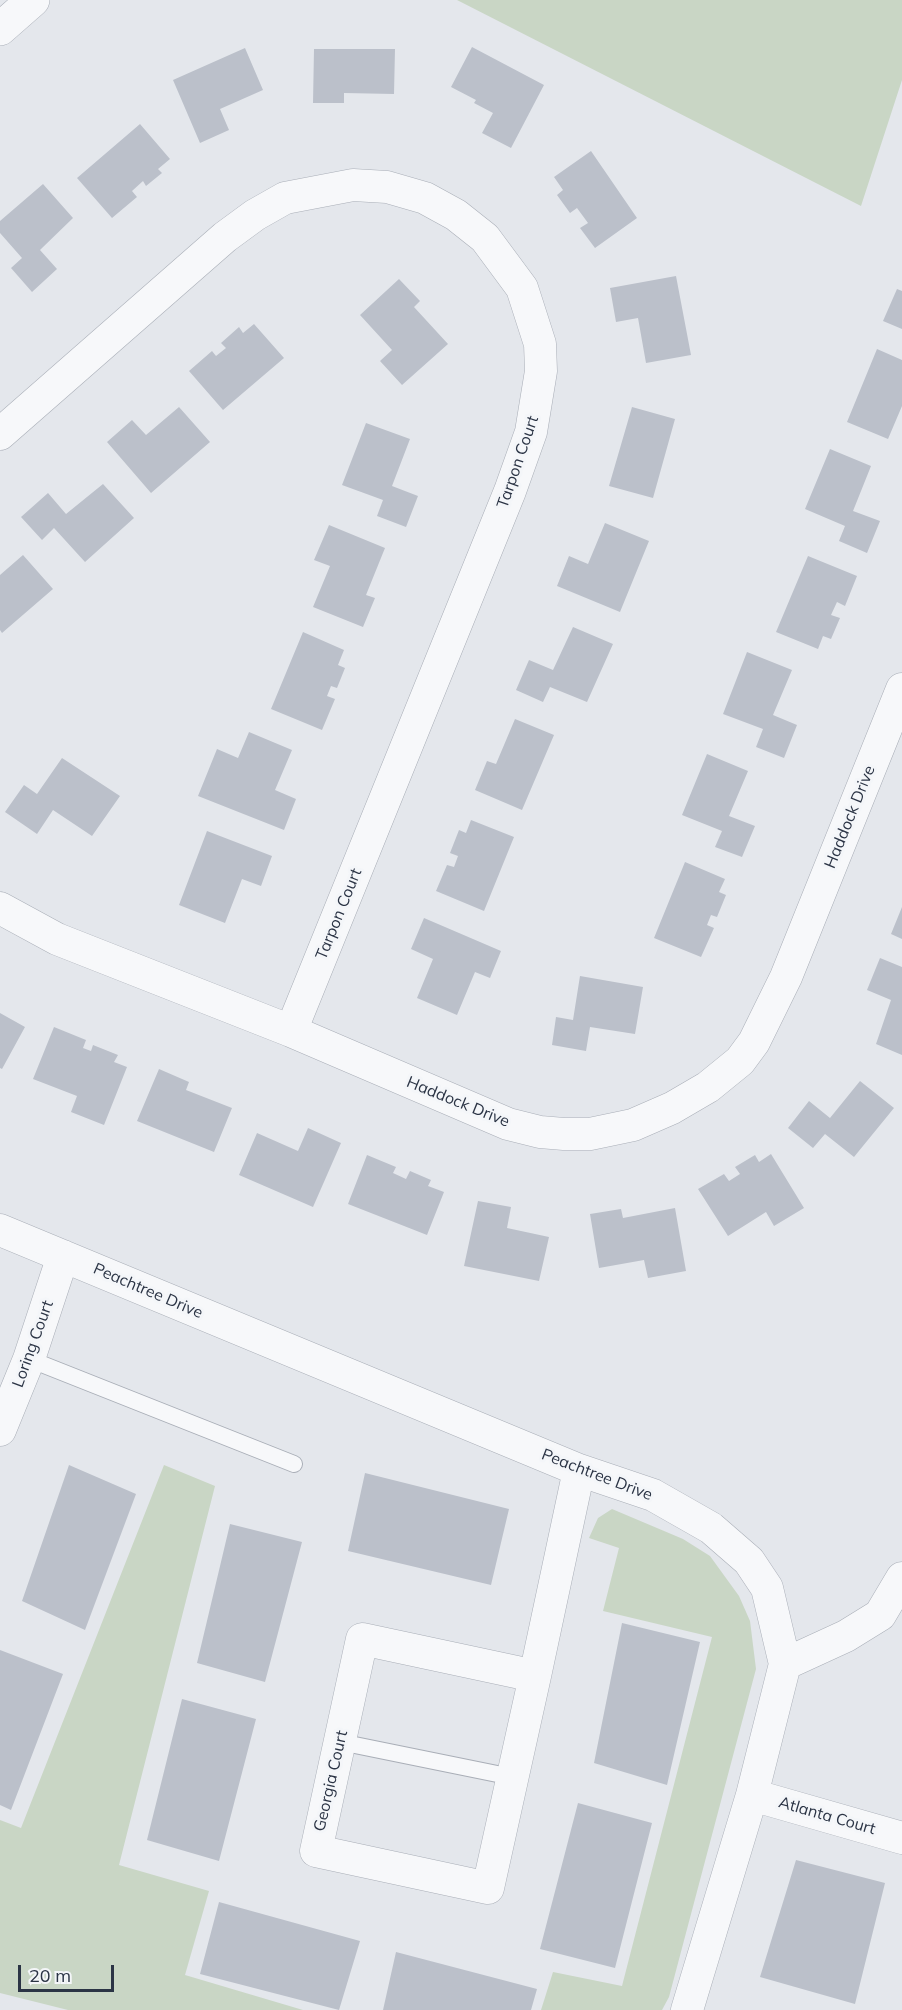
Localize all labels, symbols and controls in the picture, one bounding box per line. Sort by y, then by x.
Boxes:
street label: Tarpon Court [493,413,543,511]
street label: Haddock Drive [821,763,879,871]
street label: Tarpon Court [312,866,366,962]
street label: Haddock Drive [404,1073,512,1131]
street label: Peachtree Drive [90,1259,206,1323]
street label: Loring Court [8,1298,58,1390]
street label: Peachtree Drive [539,1445,655,1505]
street label: Georgia Court [310,1729,352,1833]
street label: Atlanta Court [776,1793,878,1839]
scale bar [21,1953,117,1991]
text: 20 m [29,1964,71,1987]

